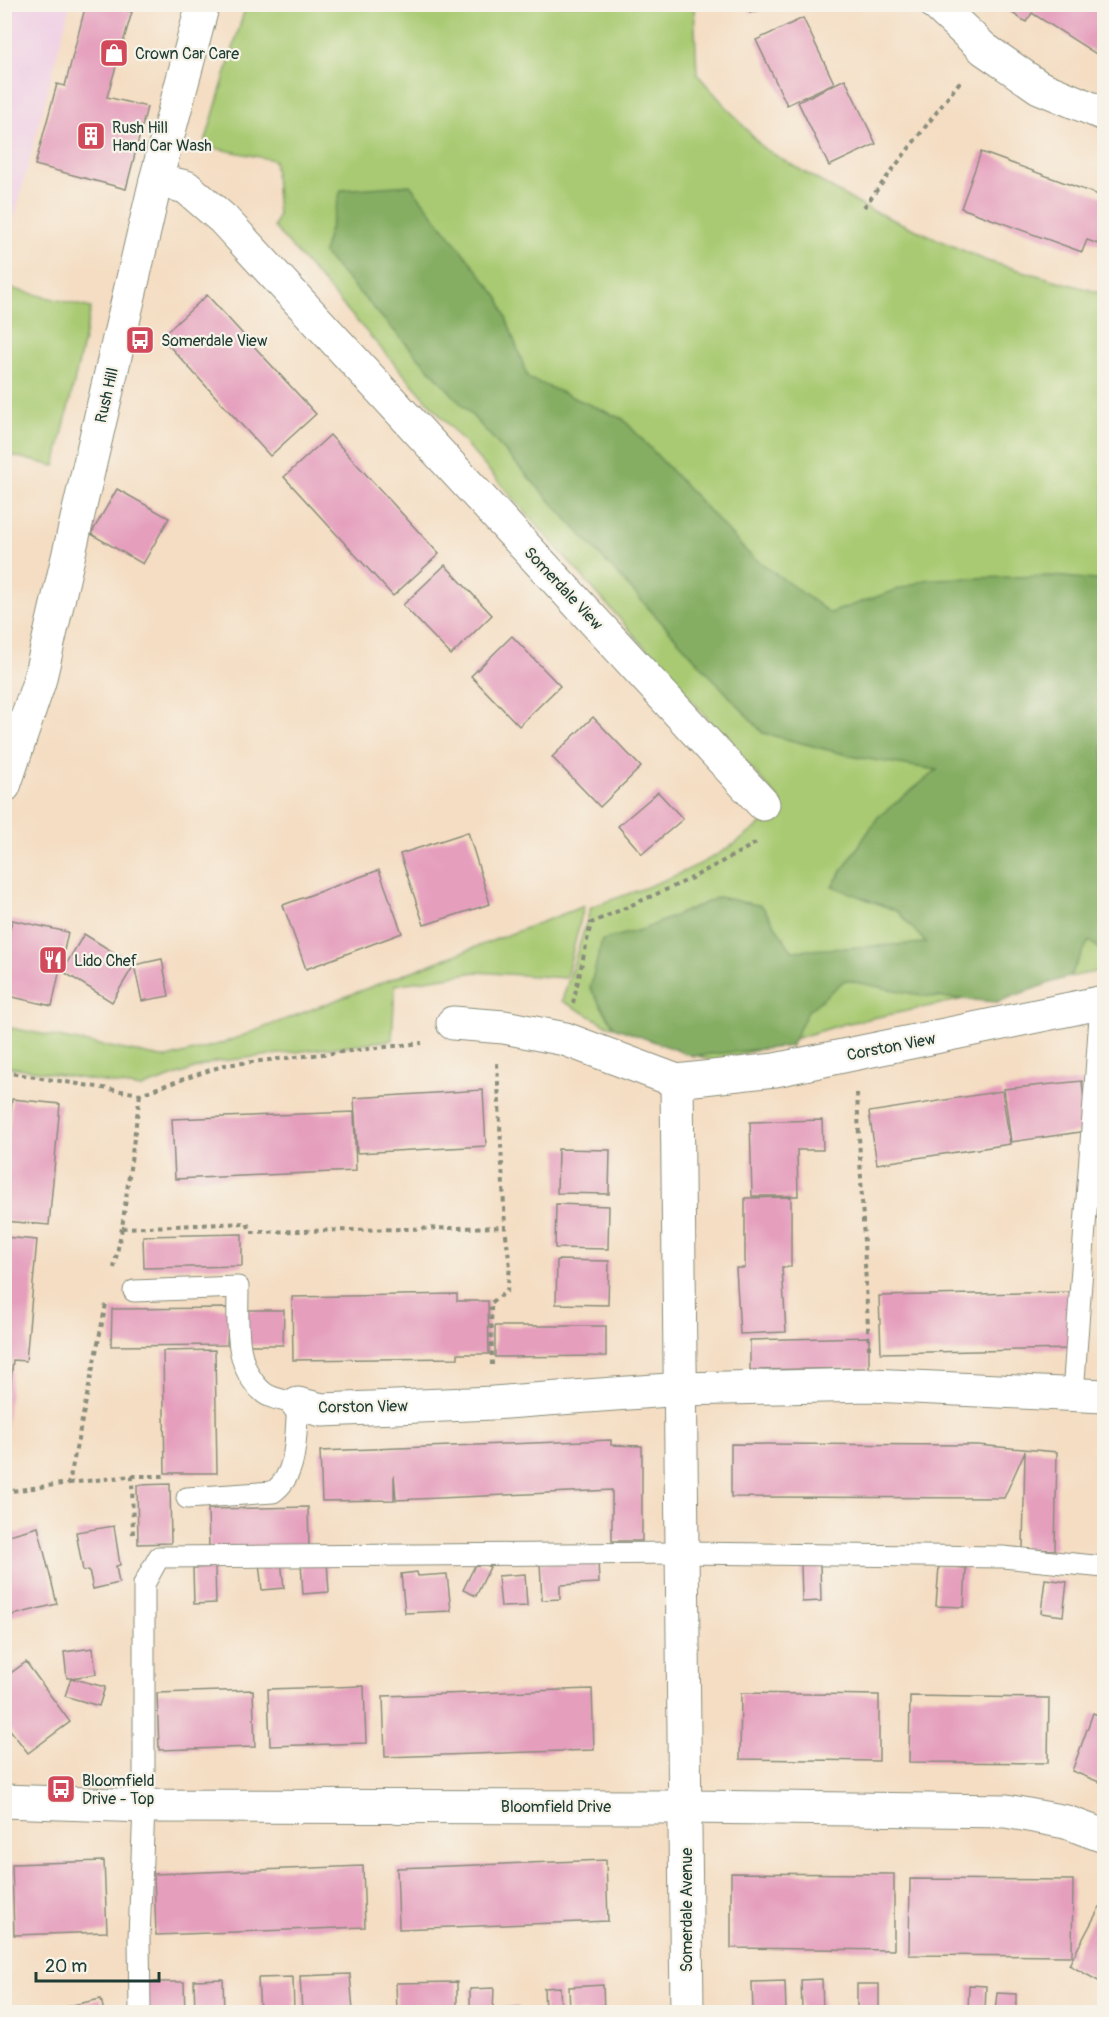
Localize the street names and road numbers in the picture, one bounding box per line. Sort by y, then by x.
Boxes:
street label: Rush Hill [91,366,123,425]
street label: Somerdale View [520,543,607,635]
street label: Corston View [845,1029,937,1065]
street label: Corston View [318,1396,408,1418]
street label: Bloomfield Drive [501,1797,611,1817]
street label: Somerdale Avenue [677,1848,697,1972]

